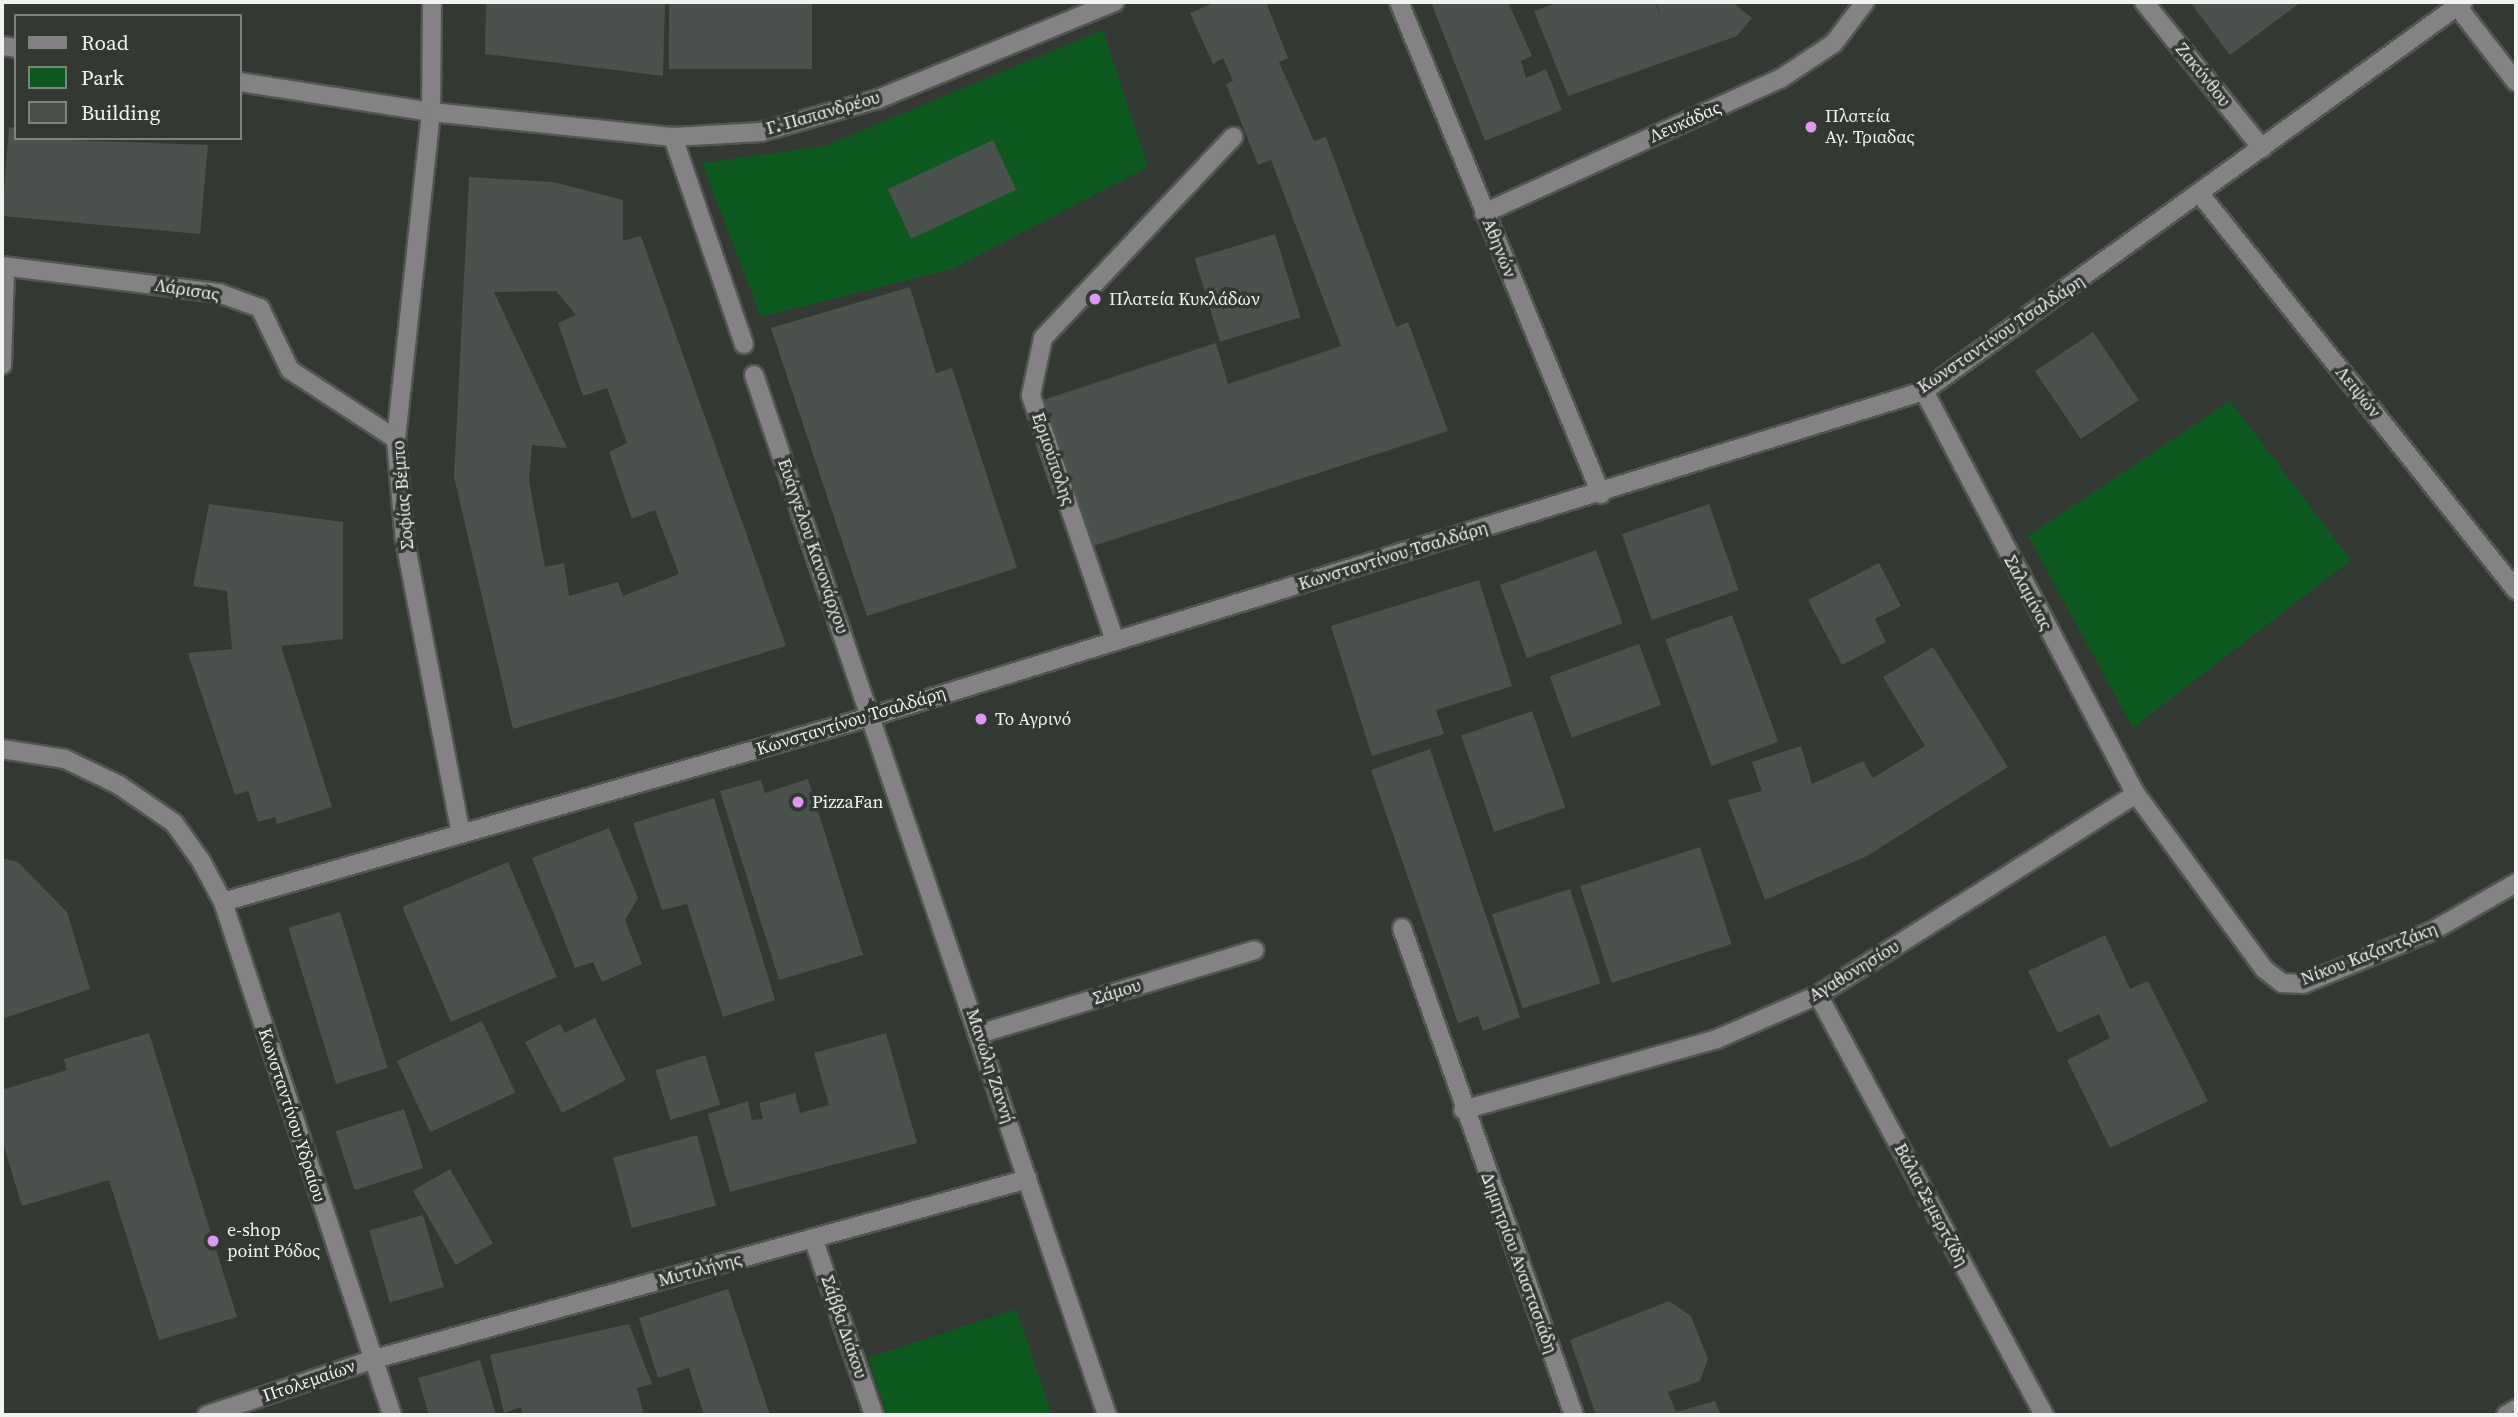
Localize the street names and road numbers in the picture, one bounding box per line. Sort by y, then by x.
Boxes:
street label: Ζακύνθου [2171,39,2235,111]
street label: Γ. Παπανδρέου [764,86,882,140]
street label: Λευκάδας [1646,97,1724,147]
street label: Αθηνών [1477,215,1521,281]
street label: Κωνσταντίνου Τσαλδάρη [1913,270,2089,398]
street label: Λάρισας [153,274,221,306]
street label: Λειψών [2331,362,2385,422]
street label: Ερμούπολης [1027,410,1079,508]
street label: Σοφίας Βέμπο [387,440,419,550]
street label: Ευάγγελου Κανονάρχου [773,456,853,636]
street label: Κωνσταντίνου Τσαλδάρη [1296,517,1490,595]
street label: Σαλαμίνας [1999,552,2057,634]
street label: Κωνσταντίνου Τσαλδάρη [754,682,948,760]
street label: Νίκου Καζαντζάκη [2298,918,2440,990]
street label: Αγαθονησίου [1805,936,1903,1006]
street label: Σάμου [1090,975,1144,1009]
street label: Μανώλη Ζαννή [961,1006,1019,1126]
street label: Κωνσταντίνου Υδραίου [254,1025,330,1205]
street label: Βάλια Σεμερτζίδη [1889,1140,1973,1270]
street label: Δημητρίου Αναστασιάδη [1476,1170,1562,1356]
street label: Μυτιλήνης [656,1248,744,1292]
street label: Σάββα Διάκου [816,1273,872,1381]
street label: Πτολεμαίων [260,1355,358,1407]

